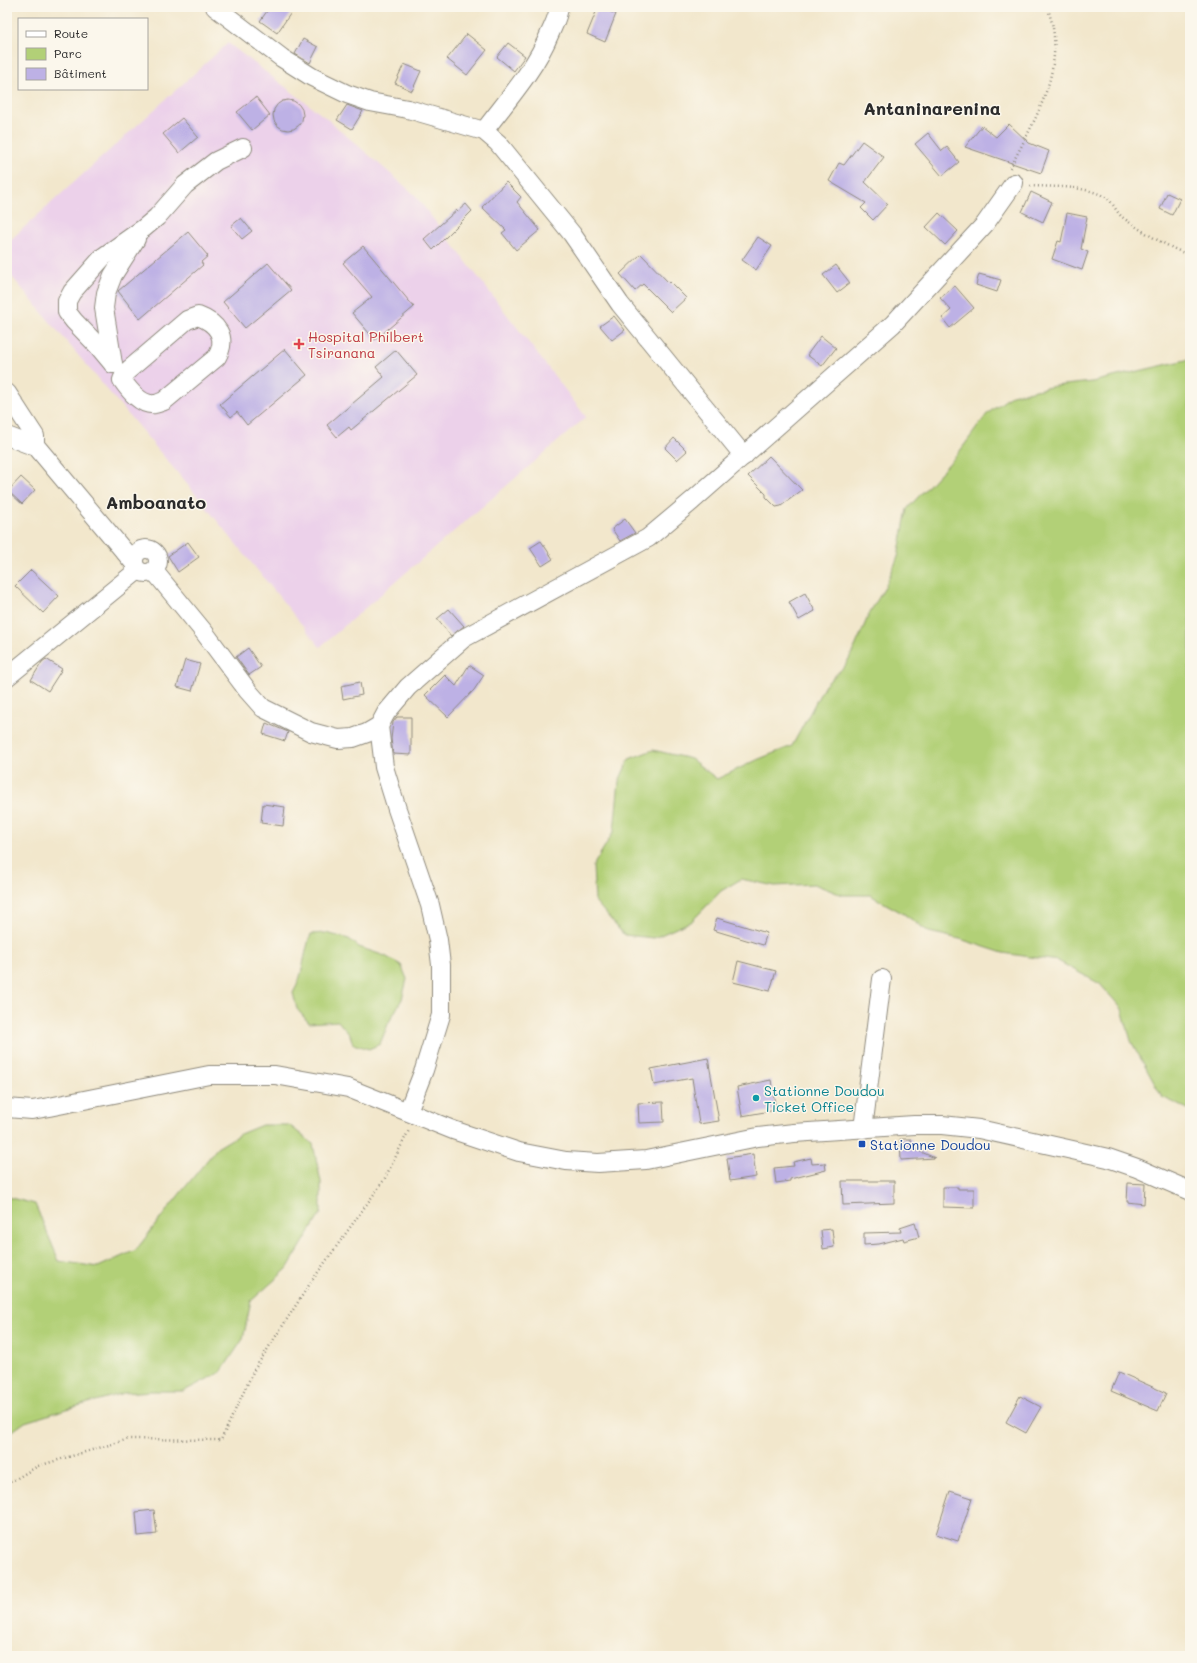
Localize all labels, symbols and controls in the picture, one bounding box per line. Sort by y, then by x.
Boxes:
legend [18,18,148,90]
text: Route [54,25,88,41]
text: Parc [54,45,82,61]
text: Bâtiment [54,65,107,81]
district label: Antaninarenina [863,96,1001,120]
place label: Hospital Philbert Tsiranana [308,327,424,362]
marker: Hospital Philbert Tsiranana [293,338,305,350]
district label: Amboanato [106,490,206,514]
place label: Stationne Doudou Ticket Office [764,1081,885,1116]
marker: Stationne Doudou Ticket Office [751,1093,761,1103]
place label: Stationne Doudou [870,1135,991,1154]
marker: Stationne Doudou [857,1139,867,1149]

